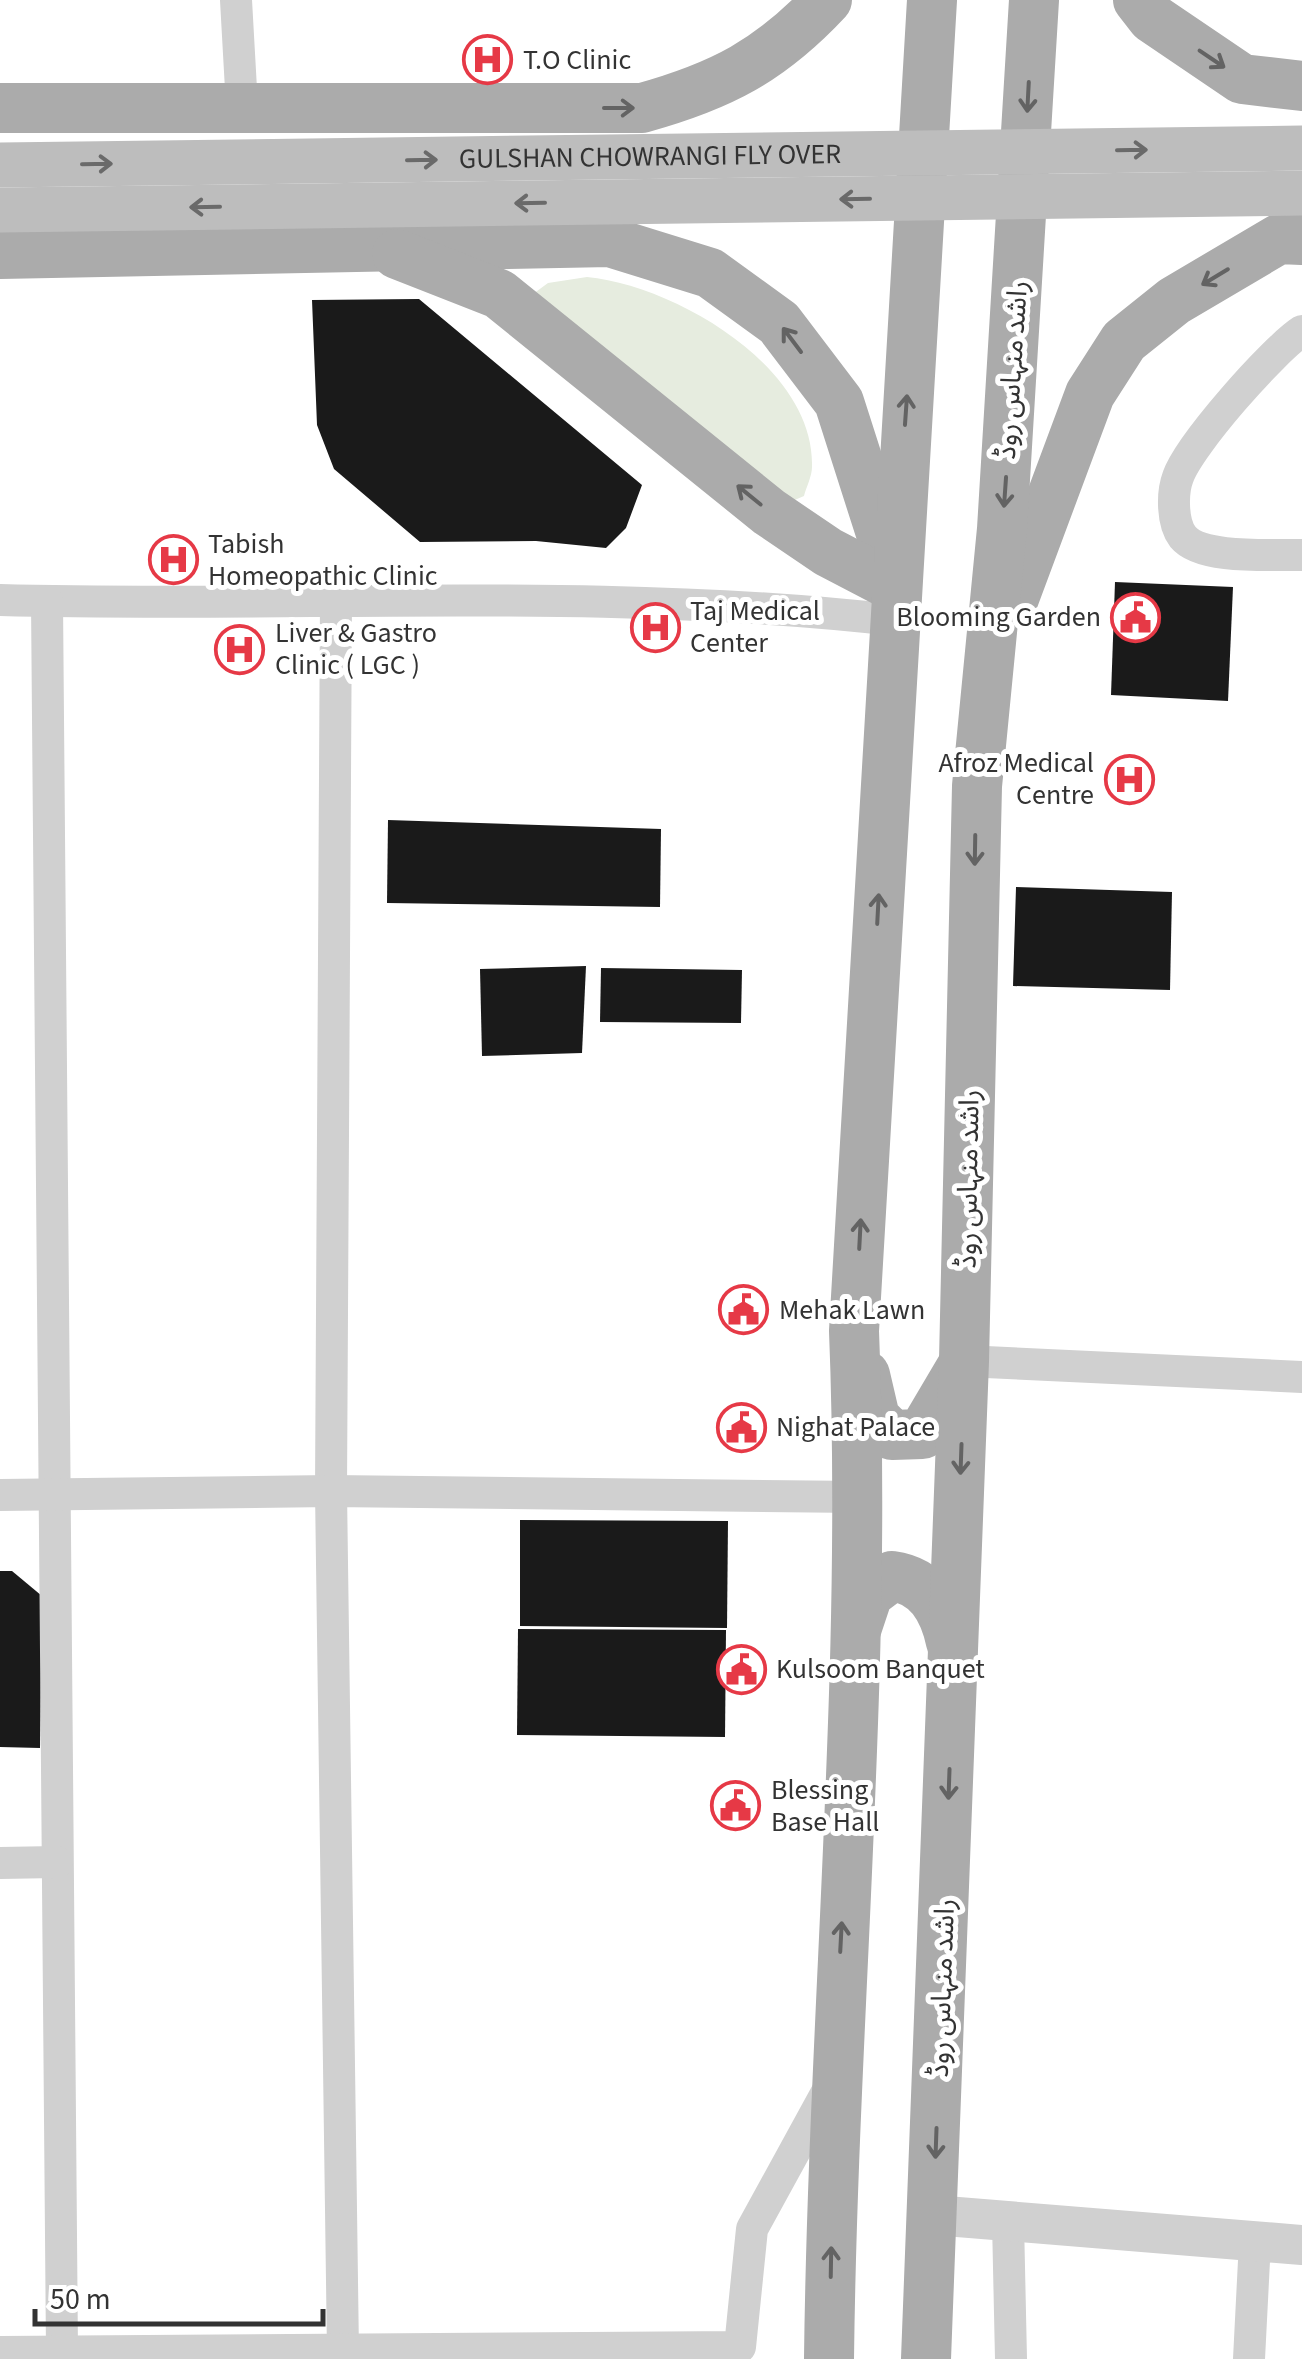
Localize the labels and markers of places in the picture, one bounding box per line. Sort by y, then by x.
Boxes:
hospital icon: T.O Clinic [462,34,514,86]
place label: T.O Clinic [523,40,631,80]
place label: Tabish Homeopathic Clinic [208,524,438,596]
hospital icon: Tabish Homeopathic Clinic [147,534,199,586]
place label: Taj Medical Center [690,591,820,663]
public building icon: Blooming Garden [1110,591,1162,643]
place label: Blooming Garden [896,597,1101,637]
hospital icon: Taj Medical Center [629,601,681,653]
place label: Liver & Gastro Clinic ( LGC ) [275,613,437,685]
hospital icon: Liver & Gastro Clinic ( LGC ) [214,623,266,675]
place label: Afroz Medical Centre [939,743,1094,815]
hospital icon: Afroz Medical Centre [1103,753,1155,805]
public building icon: Mehak Lawn [718,1284,770,1336]
place label: Mehak Lawn [779,1290,925,1330]
public building icon: Nighat Palace [715,1401,767,1453]
place label: Nighat Palace [776,1407,935,1447]
public building icon: Kulsoom Banquet [715,1643,767,1695]
place label: Kulsoom Banquet [776,1649,985,1689]
place label: Blessing Base Hall [771,1770,879,1842]
public building icon: Blessing Base Hall [710,1780,762,1832]

